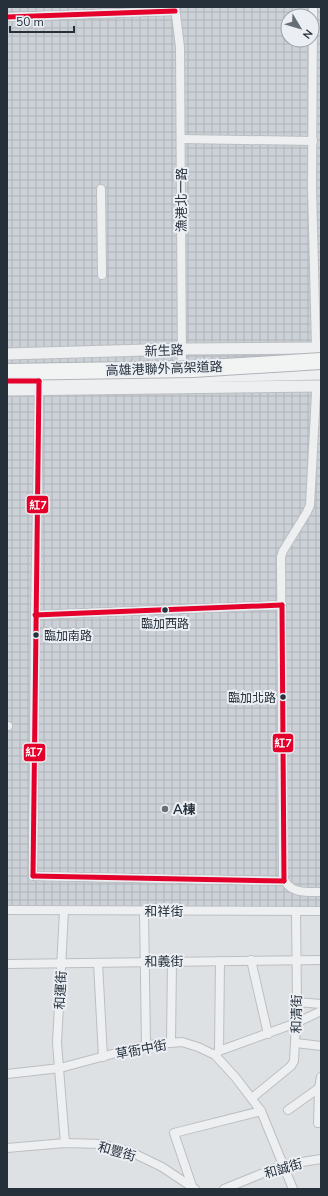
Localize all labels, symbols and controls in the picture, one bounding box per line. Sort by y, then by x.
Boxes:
scale bar [10,8,74,34]
north arrow [280,8,320,48]
text: 50 m [16,14,44,30]
text: N [299,26,316,42]
street label: 漁港北一路 [173,167,191,233]
street label: 新生路 [144,341,184,361]
street label: 高雄港聯外高架道路 [105,358,223,380]
line badge: 紅7 [26,495,49,514]
text: 紅7 [29,498,47,513]
marker: 臨加西路 [160,605,170,615]
place label: 臨加西路 [141,616,189,632]
place label: 臨加南路 [44,628,92,644]
marker: 臨加南路 [31,630,41,640]
place label: 臨加北路 [228,690,276,706]
marker: 臨加北路 [278,692,288,702]
line badge: 紅7 [272,733,294,753]
text: 紅7 [274,736,292,751]
line badge: 紅7 [23,743,46,762]
text: 紅7 [25,745,43,760]
place label: A棟 [173,801,196,819]
marker: A棟 [160,804,170,814]
street label: 和祥街 [144,903,184,921]
street label: 和義街 [144,953,184,971]
street label: 和運街 [51,970,71,1010]
street label: 和清街 [288,994,306,1034]
street label: 草衙中街 [114,1036,168,1064]
street label: 和豐街 [95,1138,138,1166]
street label: 和誠街 [262,1155,305,1183]

